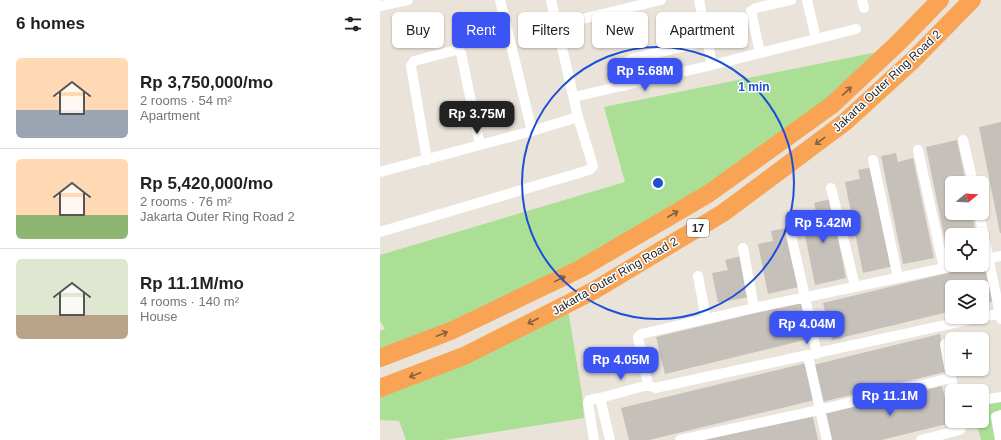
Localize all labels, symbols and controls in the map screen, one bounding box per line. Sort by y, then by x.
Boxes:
chip: Buy [392,12,444,48]
chip: Rent [452,12,510,48]
chip: Filters [518,12,584,48]
chip: New [592,12,648,48]
chip: Apartment [656,12,748,48]
icon: filters [342,13,364,35]
text: 6 homes [16,14,85,33]
street label: Jakarta Outer Ring Road 2 [830,27,944,135]
pin: Rp 5.68M [604,58,686,92]
text: Rp 5.68M [616,63,674,78]
text: Rp 3,750,000/mo [140,73,273,92]
icon: home [48,74,96,122]
text: 1 min [738,80,770,94]
one-way arrow [842,86,852,96]
text: 2 rooms · 54 m² [140,93,232,108]
pin: Rp 3.75M [436,101,518,135]
text: Rp 3.75M [448,106,506,121]
text: Apartment [140,108,200,123]
one-way arrow [815,136,826,145]
text: Rp 5,420,000/mo [140,174,273,193]
icon: home [48,175,96,223]
centre of rings [651,176,665,190]
north arrow [945,176,989,220]
map controls [945,176,989,428]
text: 2 rooms · 76 m² [140,194,232,209]
text: Jakarta Outer Ring Road 2 [140,209,295,224]
one-way arrow [667,210,679,218]
pin: Rp 5.42M [782,210,864,244]
text: Rp 5.42M [794,215,852,230]
road number: 17 [687,219,709,237]
button: locate [945,228,989,272]
street label: Jakarta Outer Ring Road 2 [550,234,681,318]
text: Rp 11.1M/mo [140,274,244,293]
icon: home [48,275,96,323]
one-way arrow [554,275,566,282]
button: layers [945,280,989,324]
text: 4 rooms · 140 m² [140,294,239,309]
text: House [140,309,178,324]
pin: Rp 4.04M [766,311,848,345]
text: Rp 4.04M [778,316,836,331]
one-way arrow [527,318,539,325]
one-way arrow [436,330,448,338]
button: + [945,332,989,376]
pin: Rp 4.05M [580,347,662,381]
text: Rp 4.05M [592,352,650,367]
one-way arrow [409,372,422,379]
pin: Rp 11.1M [849,383,931,417]
button: − [945,384,989,428]
text: Rp 11.1M [862,388,918,403]

